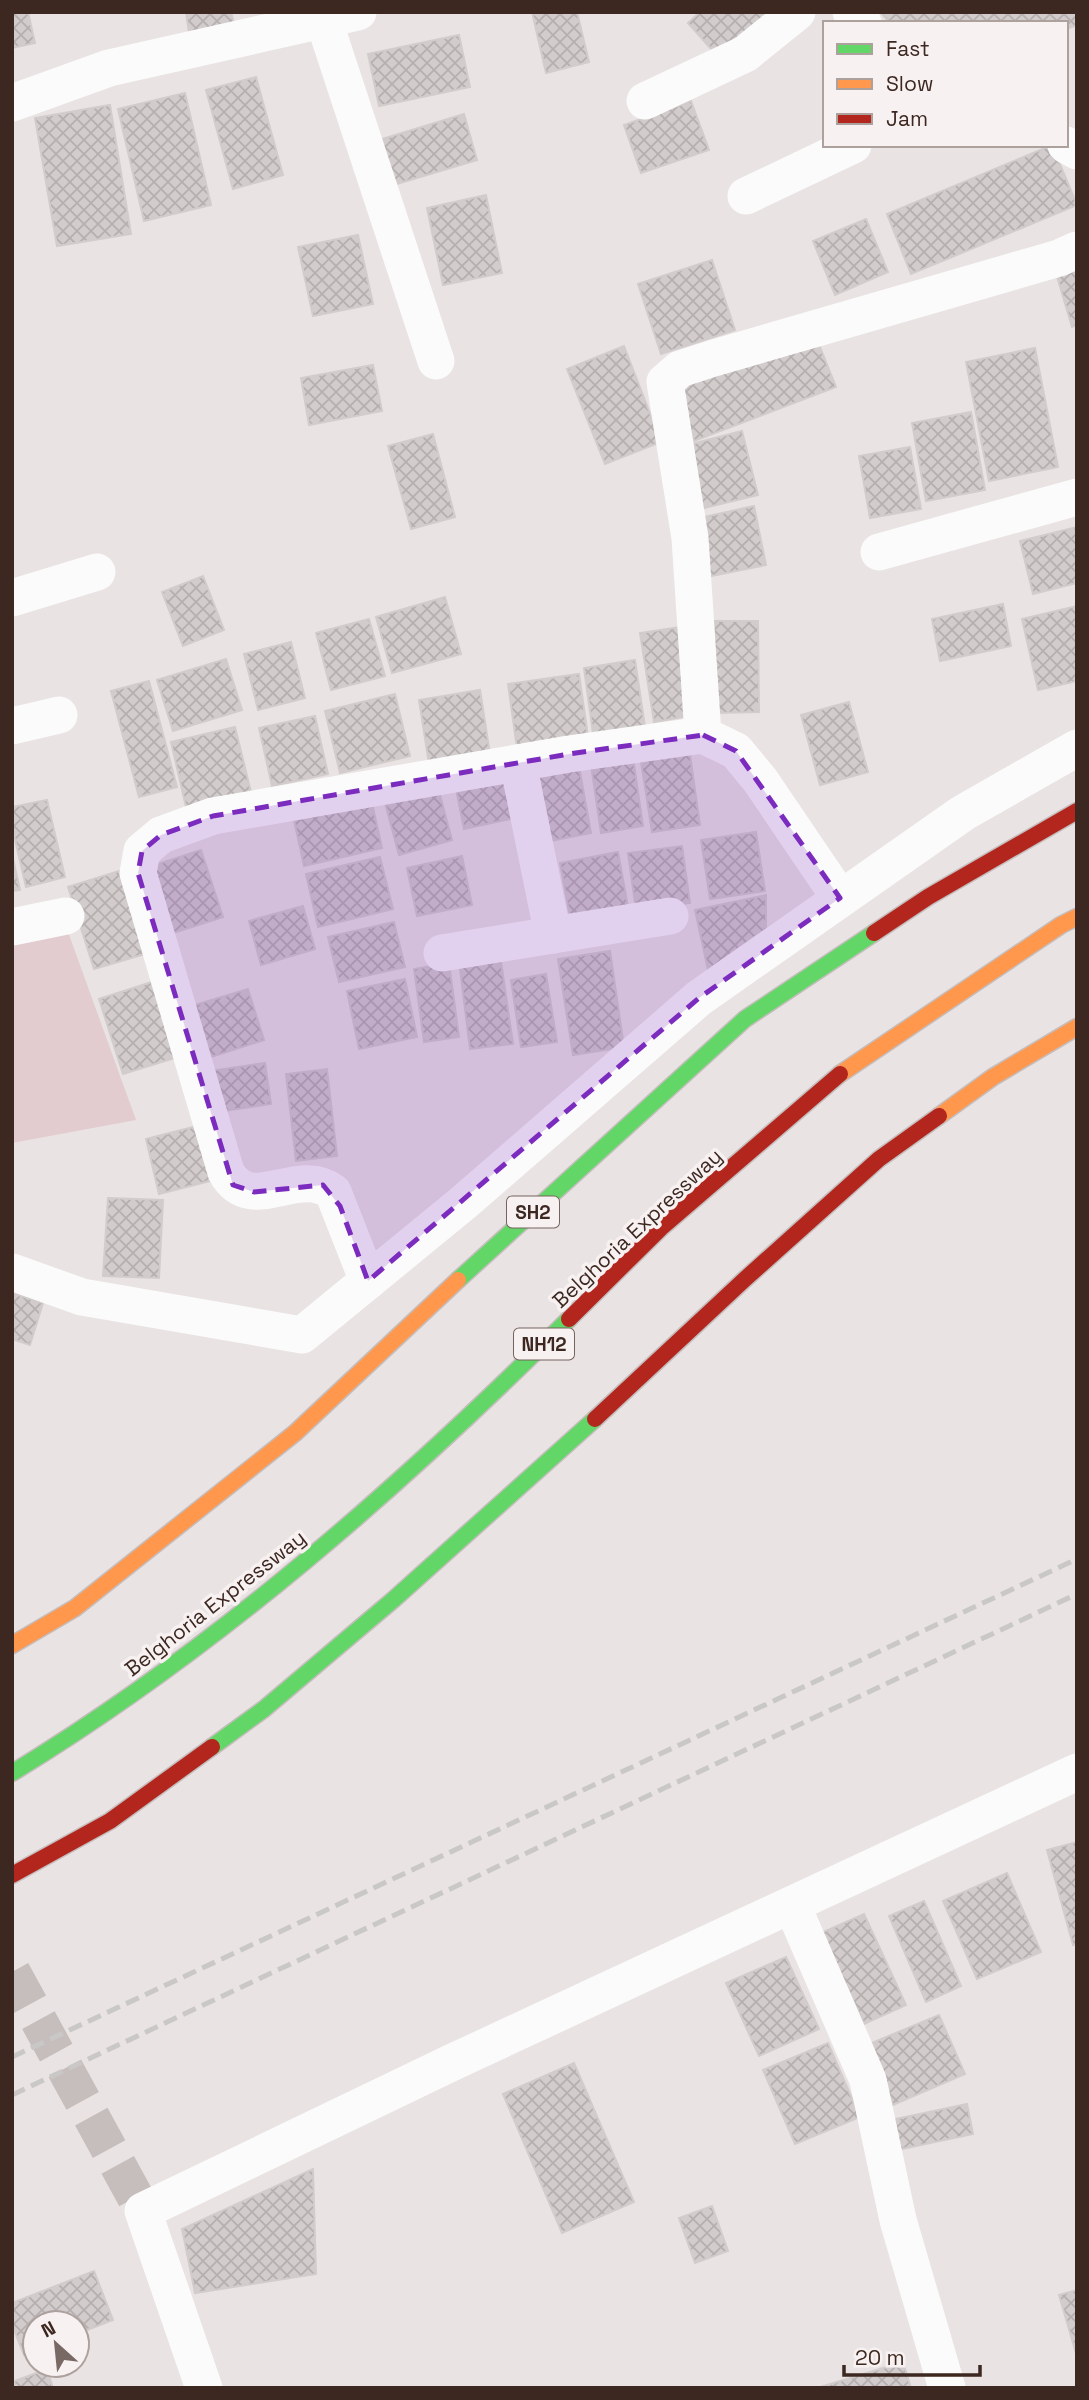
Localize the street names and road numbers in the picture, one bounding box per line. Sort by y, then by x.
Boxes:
street label: Belghoria Expressway [546,1142,728,1314]
road number: SH2 [507,1196,559,1228]
road number: NH12 [514,1328,574,1360]
street label: Belghoria Expressway [119,1524,311,1682]

